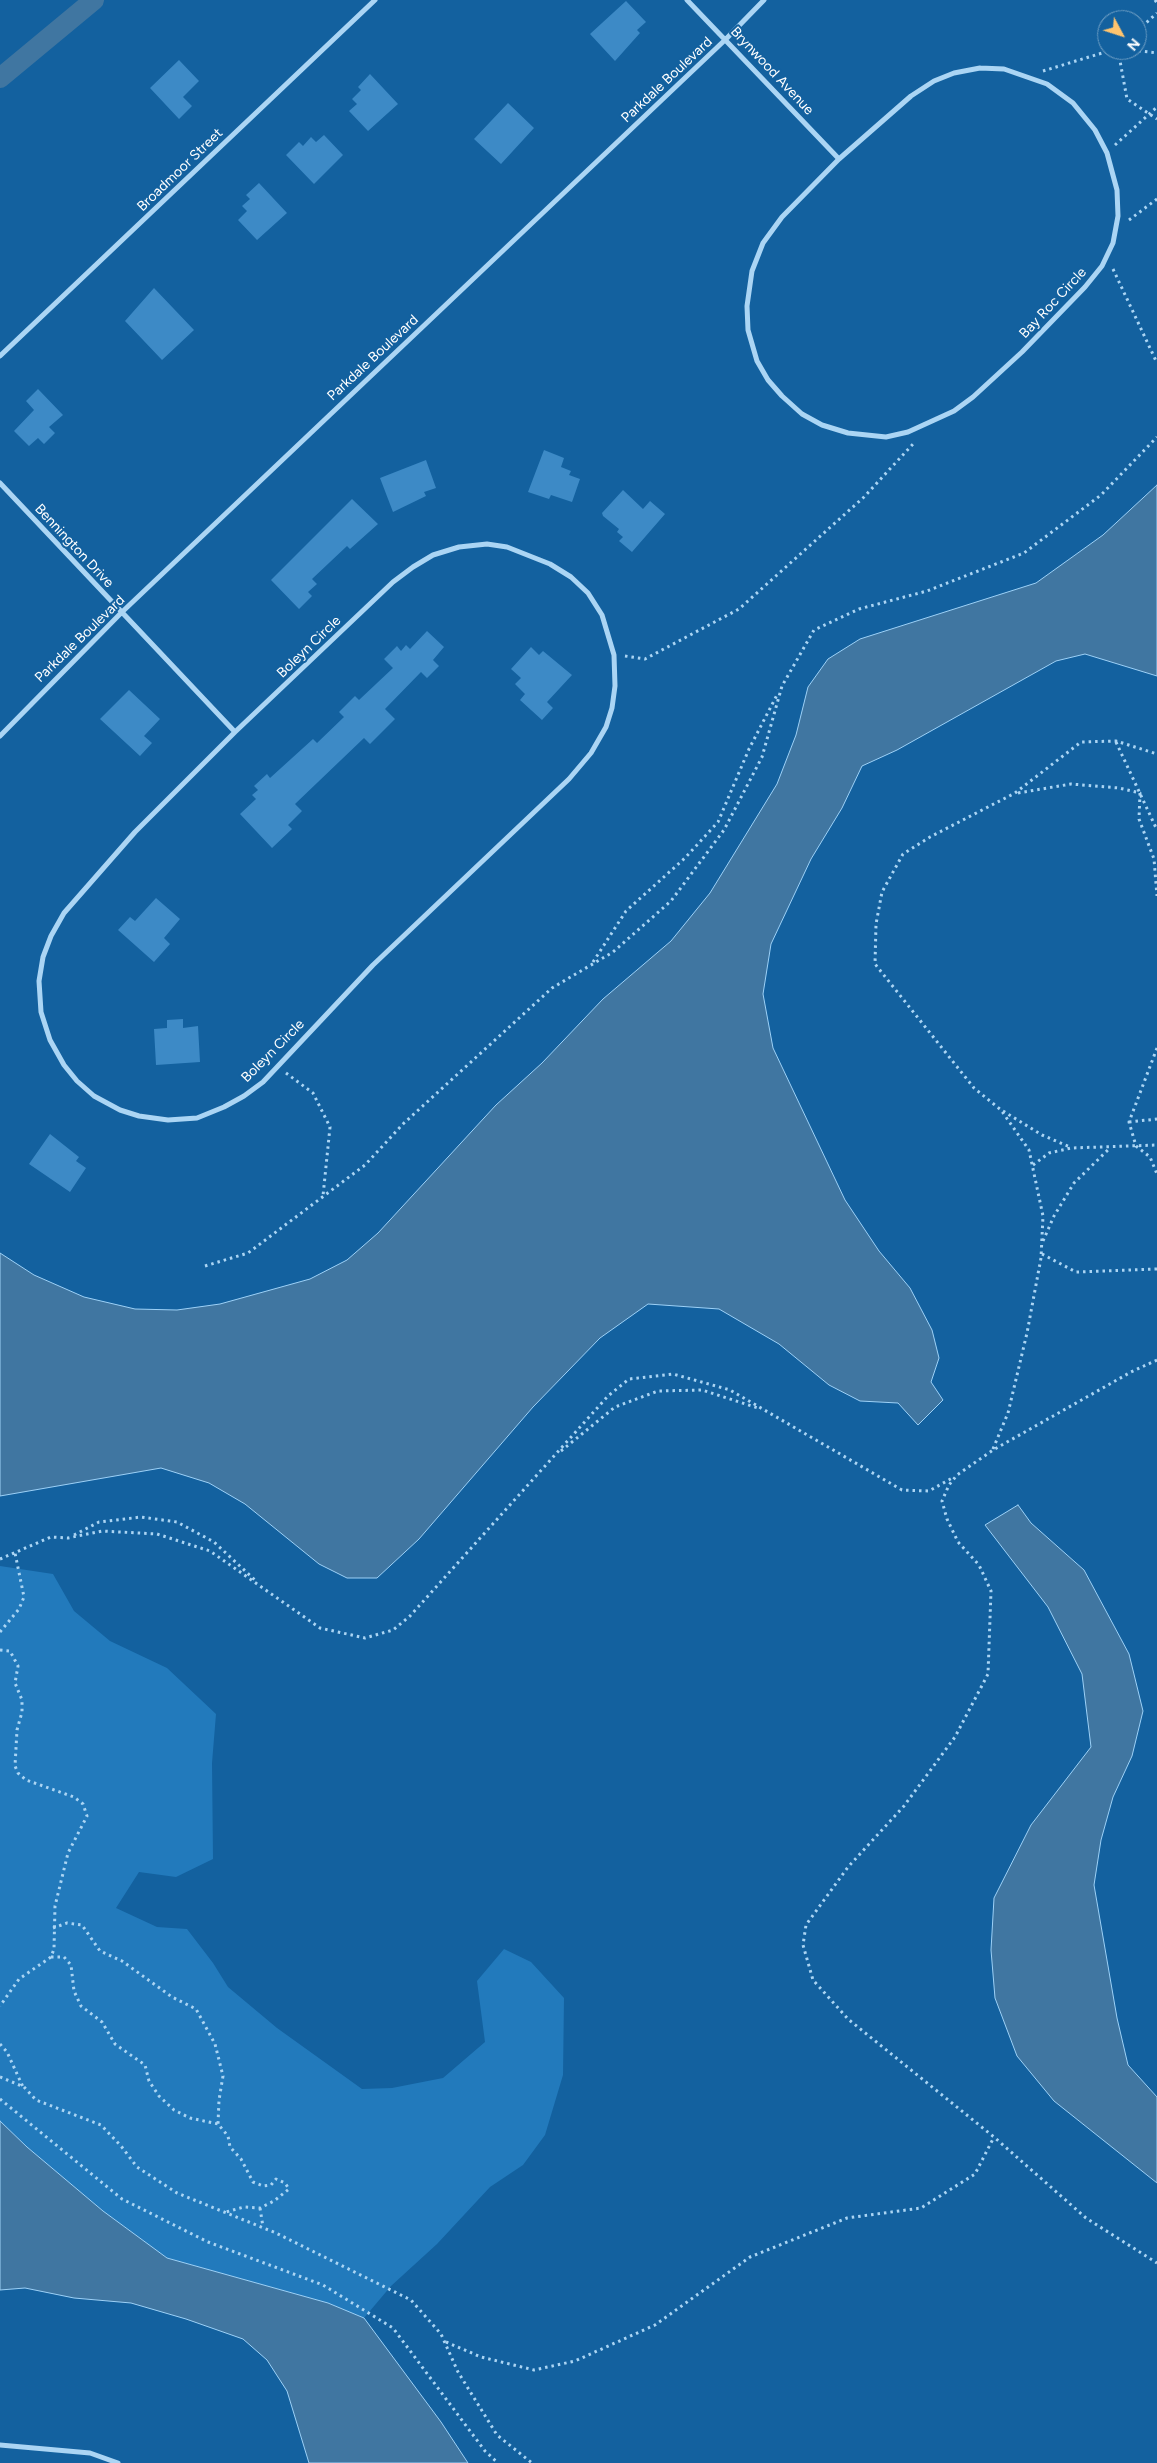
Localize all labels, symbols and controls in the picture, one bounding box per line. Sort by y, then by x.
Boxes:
north arrow [1097,10,1147,60]
street label: Brynwood Avenue [727,23,817,119]
street label: Parkdale Boulevard [618,34,716,126]
text: N [1123,35,1143,54]
street label: Broadmoor Street [134,125,226,215]
street label: Bay Roc Circle [1016,264,1090,342]
street label: Parkdale Boulevard [324,312,422,404]
street label: Bennington Drive [31,501,117,591]
street label: Parkdale Boulevard [32,592,128,686]
street label: Boleyn Circle [274,612,344,682]
street label: Boleyn Circle [238,1016,308,1086]

